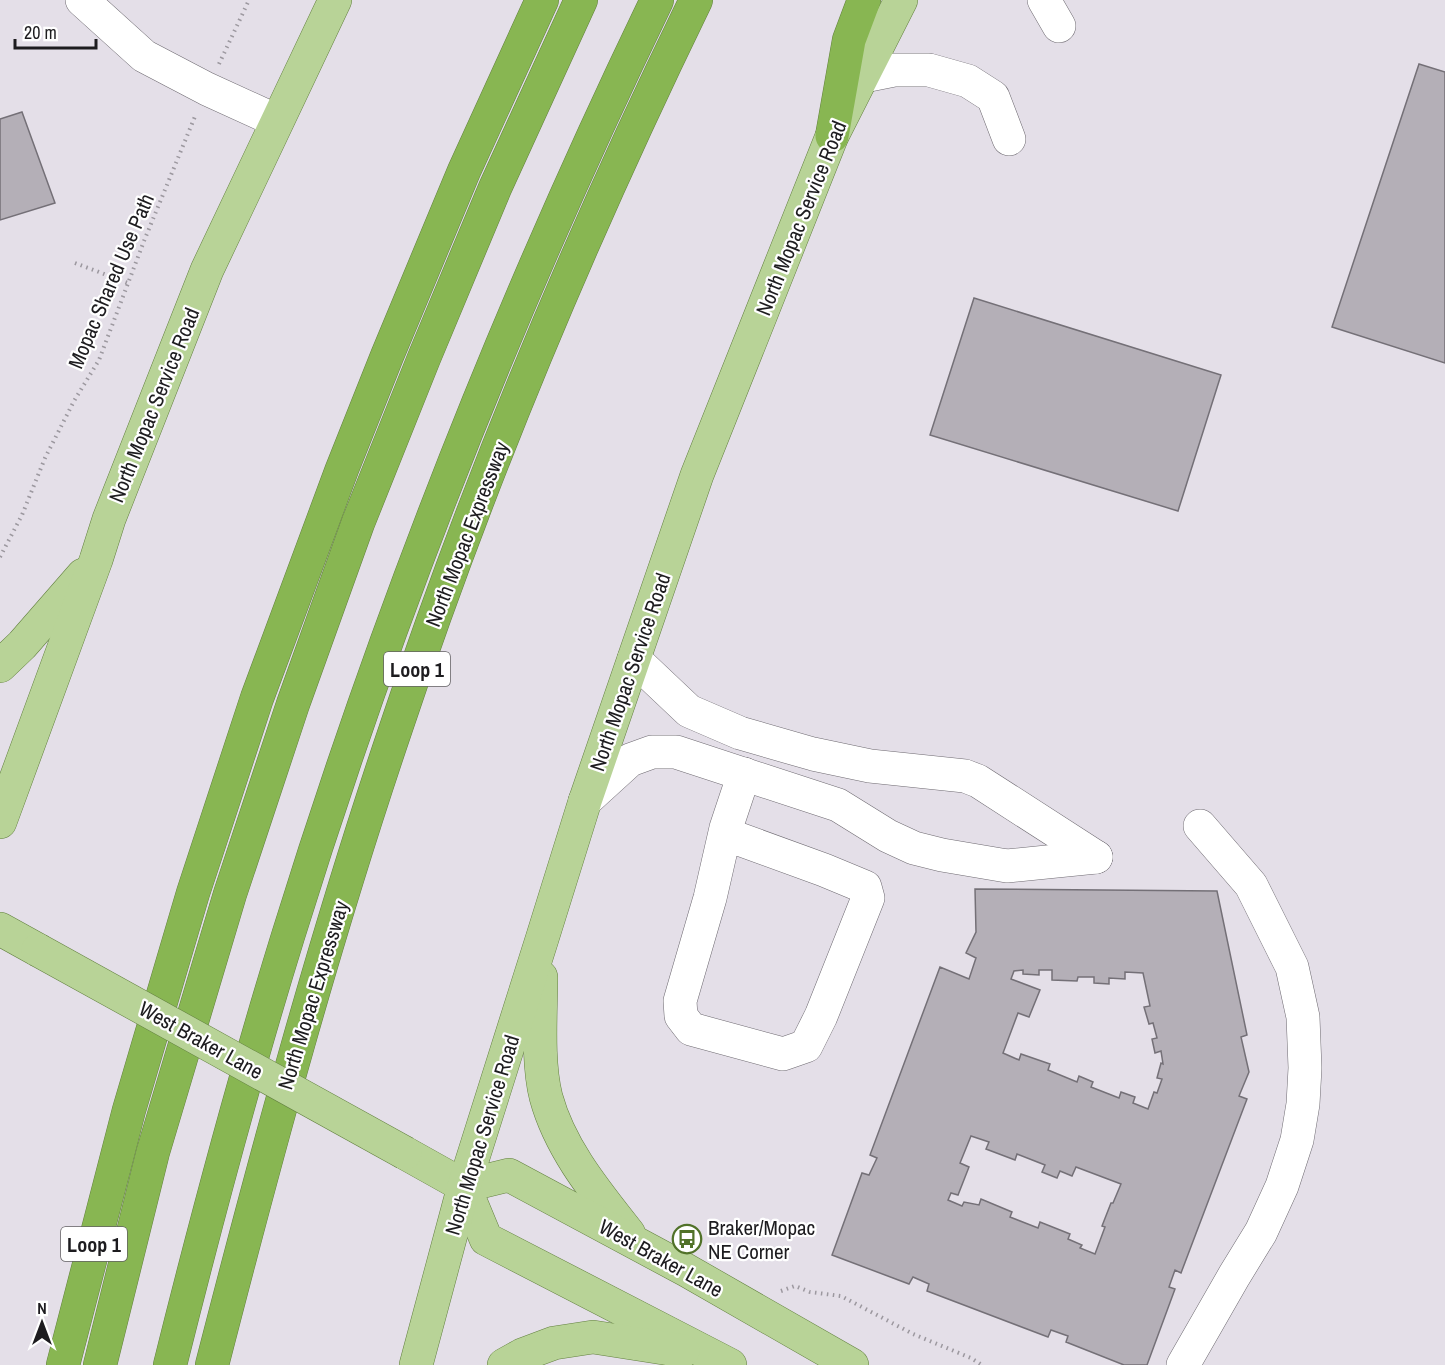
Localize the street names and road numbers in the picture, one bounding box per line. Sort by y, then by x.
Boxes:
street label: North Mopac Service Road [749,116,853,320]
street label: Mopac Shared Use Path [61,189,161,373]
street label: North Mopac Service Road [102,303,206,507]
street label: North Mopac Expressway [418,437,516,631]
street label: North Mopac Service Road [582,569,678,775]
road number: Loop 1 [384,652,450,686]
street label: North Mopac Expressway [270,897,356,1093]
street label: West Braker Lane [134,994,268,1086]
street label: North Mopac Service Road [438,1031,526,1239]
street label: West Braker Lane [594,1212,728,1304]
road number: Loop 1 [61,1227,127,1261]

